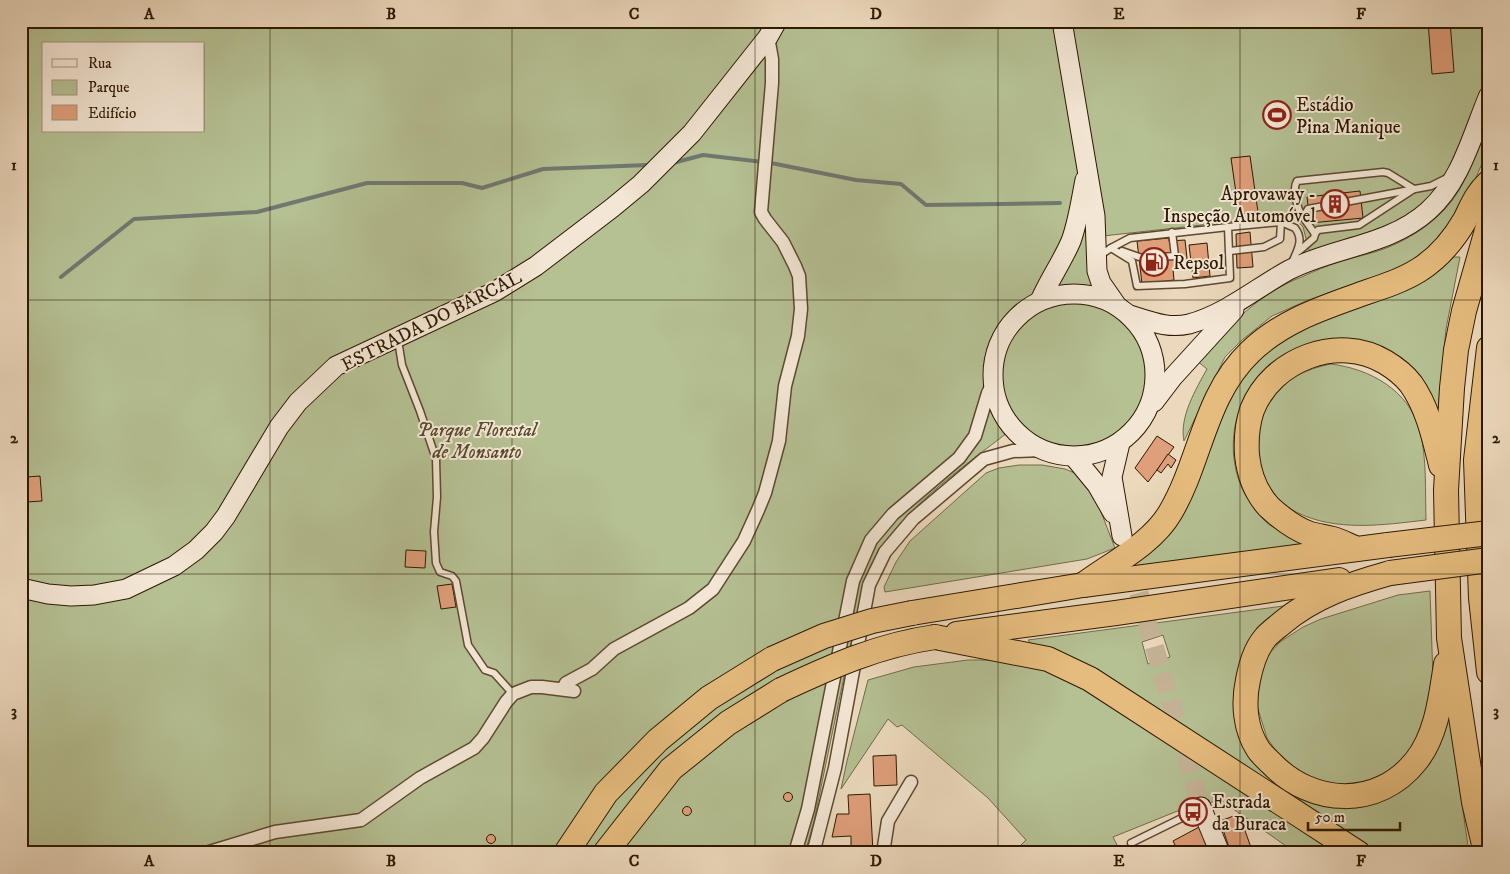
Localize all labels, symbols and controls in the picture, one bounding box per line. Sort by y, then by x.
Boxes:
text: A [143,4,155,24]
text: B [386,4,396,24]
text: C [629,4,639,24]
text: D [870,4,882,24]
text: E [1113,4,1125,24]
text: F [1356,4,1366,24]
legend [42,42,205,132]
text: Rua [88,54,112,73]
text: Parque [88,78,129,97]
place label: Estádio Pina Manique [1296,94,1401,140]
sports icon: Estádio Pina Manique [1262,100,1292,130]
text: Edifício [88,104,136,123]
text: 1 [11,155,17,175]
text: 1 [1493,155,1499,175]
place label: Aprovaway - Inspeção Automóvel [1163,183,1316,228]
building icon: Aprovaway - Inspeção Automóvel [1320,189,1350,219]
fuel station icon: Repsol [1139,247,1169,277]
place label: Repsol [1173,252,1224,275]
street label: ESTRADA DO BARCAL [338,266,526,377]
park label: Parque Florestal de Monsanto [417,419,539,464]
text: 2 [10,428,19,448]
text: 2 [1492,428,1501,448]
text: 3 [11,701,17,721]
text: 3 [1493,701,1499,721]
place label: Estrada da Buraca [1212,791,1286,836]
bus stop icon: Estrada da Buraca [1178,797,1208,827]
scale bar [1308,799,1400,831]
text: 50 m [1315,808,1345,827]
text: A [143,851,155,871]
text: B [386,851,396,871]
text: C [629,851,639,871]
text: D [870,851,882,871]
text: E [1113,851,1125,871]
text: F [1356,851,1366,871]

